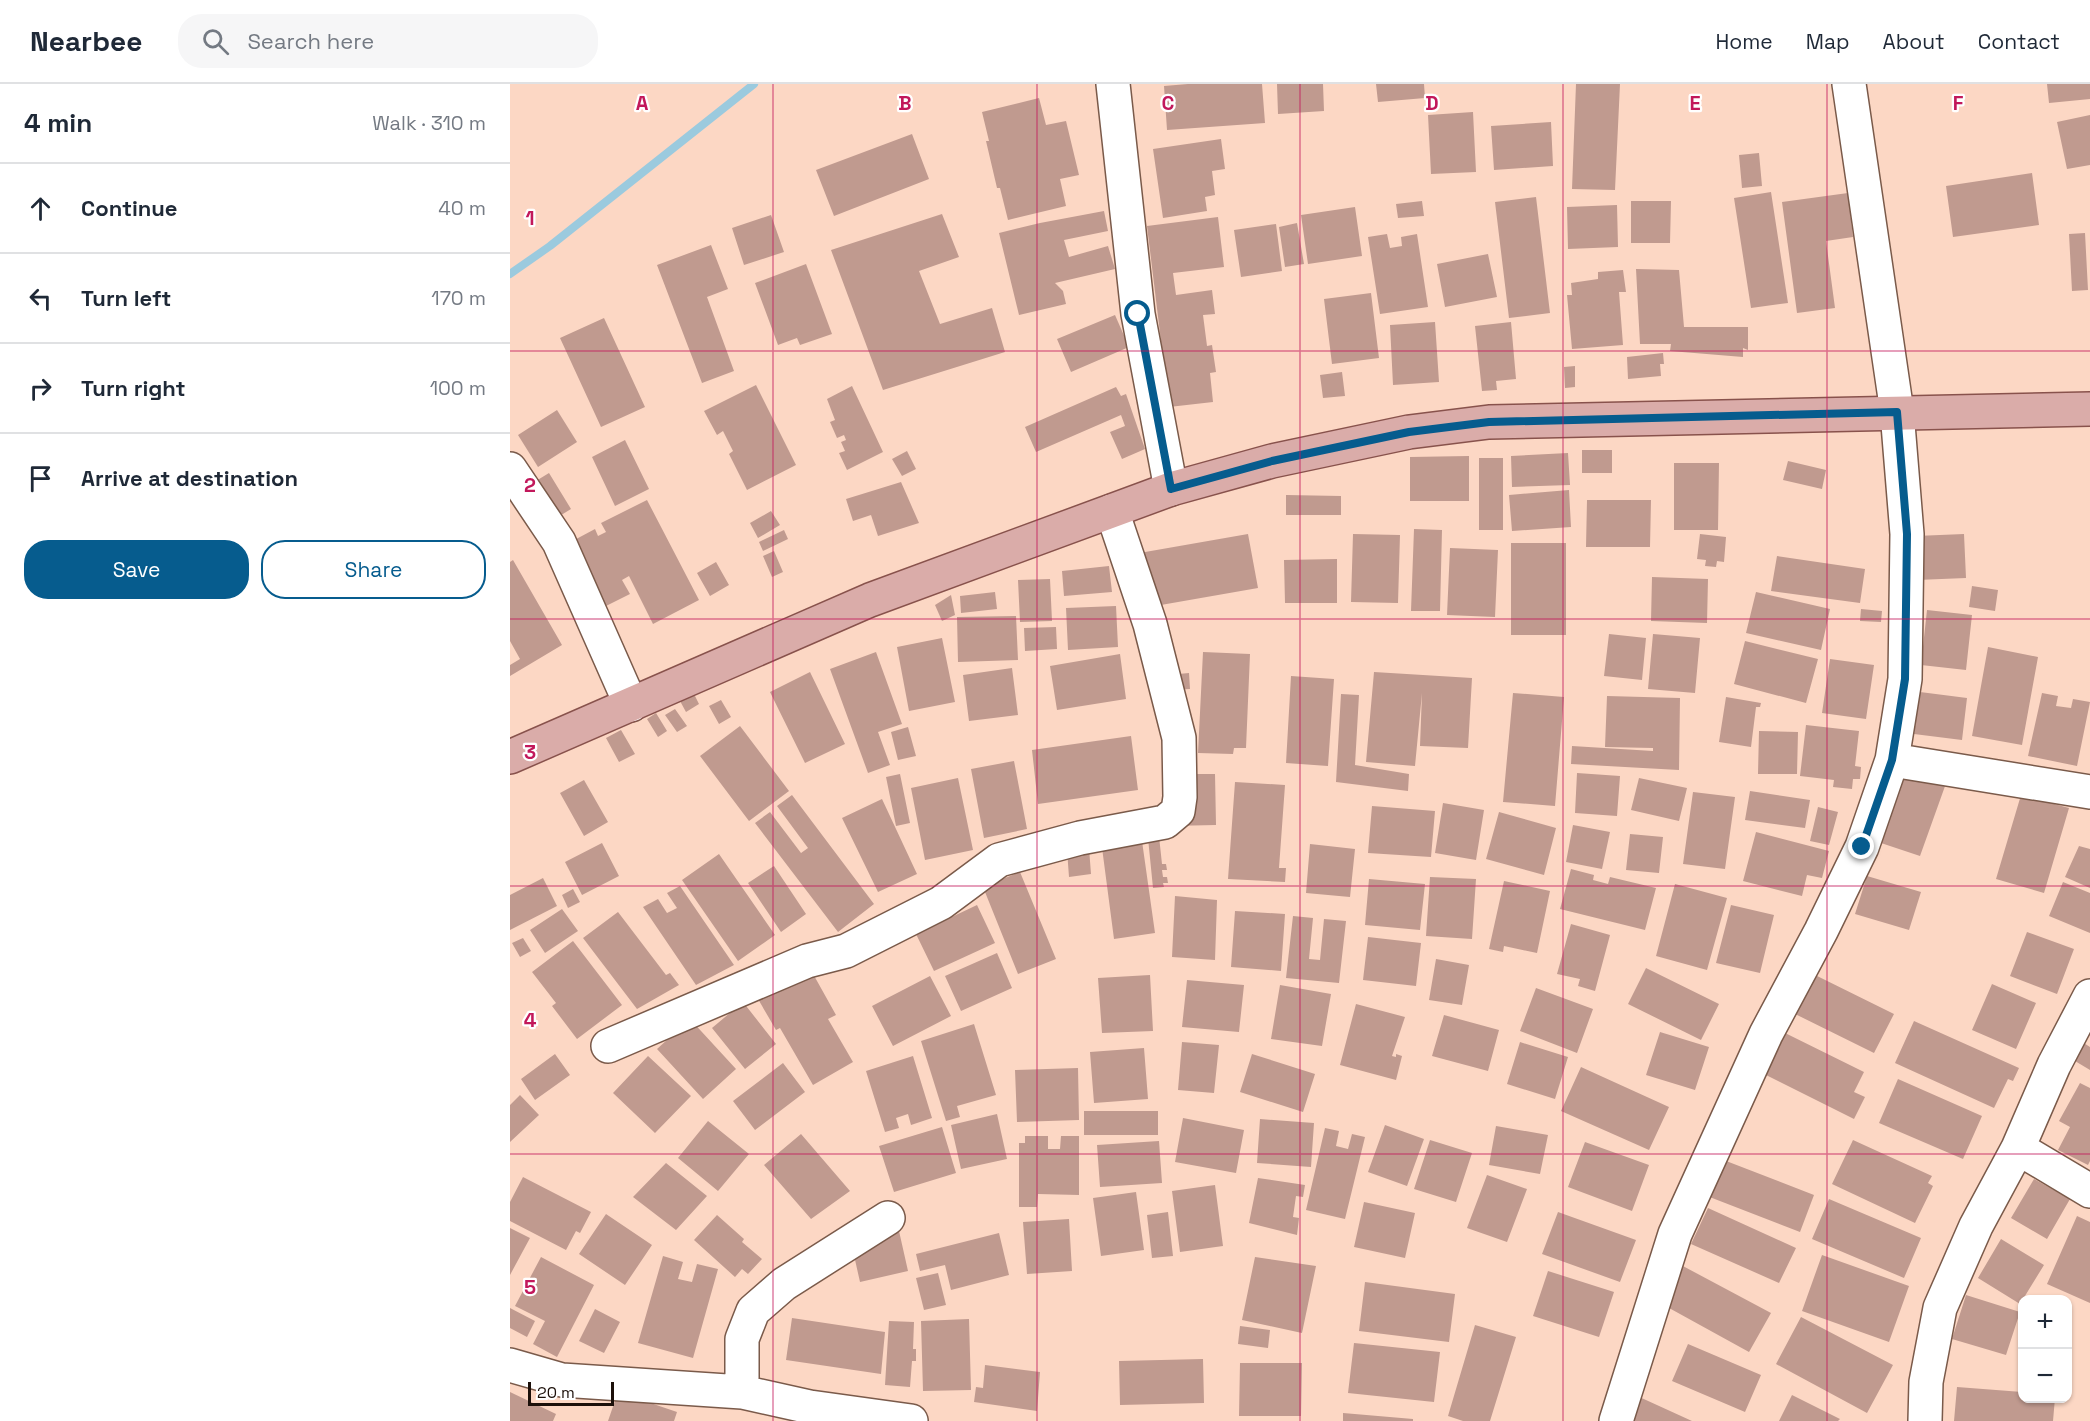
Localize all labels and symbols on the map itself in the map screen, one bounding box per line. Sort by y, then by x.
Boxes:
text: A [636,90,649,116]
text: B [898,90,912,116]
text: C [1162,90,1175,116]
text: D [1425,90,1439,116]
text: E [1689,90,1701,116]
text: F [1953,90,1964,116]
text: 1 [525,205,535,231]
route start [1124,300,1150,326]
text: 2 [524,472,536,498]
text: 3 [524,739,536,765]
route end [1848,833,1874,859]
text: 4 [524,1007,537,1033]
text: 5 [524,1274,536,1300]
scale bar [528,1379,614,1406]

